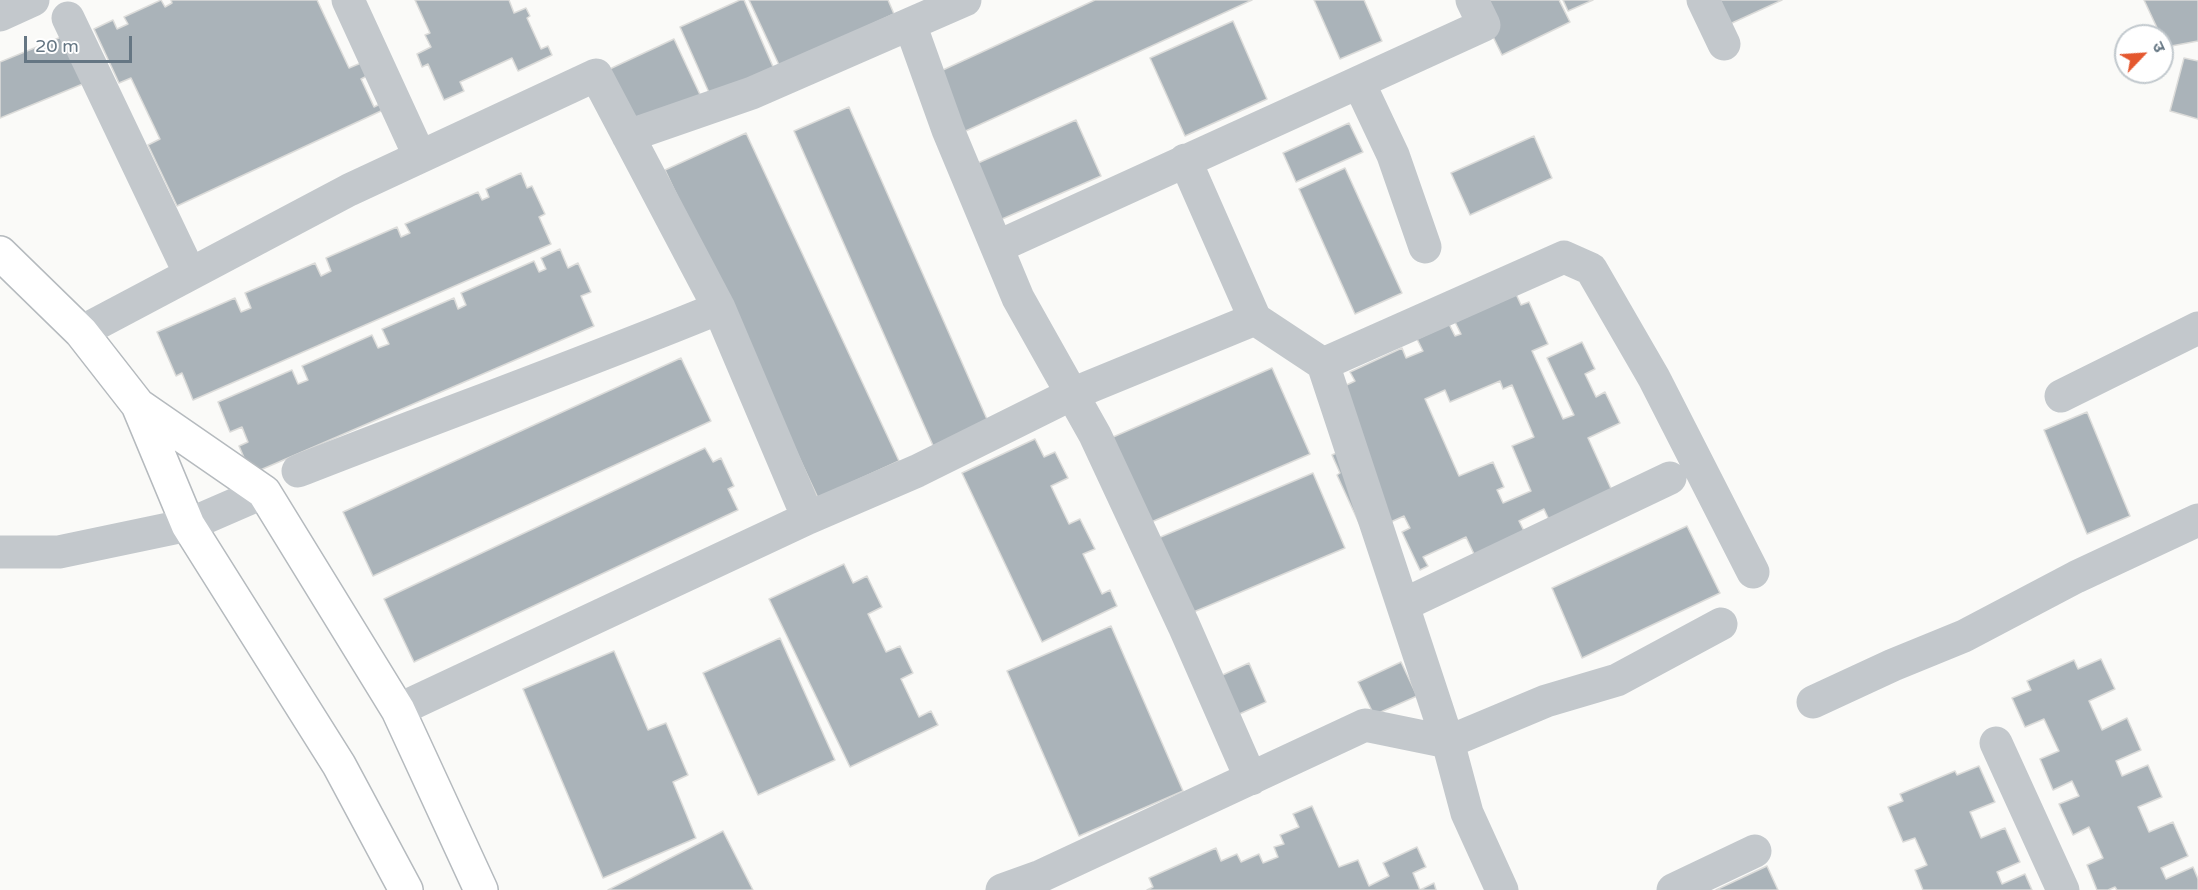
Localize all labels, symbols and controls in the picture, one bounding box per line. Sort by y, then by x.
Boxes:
scale bar [27,24,135,62]
north arrow [2114,24,2174,84]
text: 20 m [35,35,79,57]
text: उ [2147,39,2170,56]

